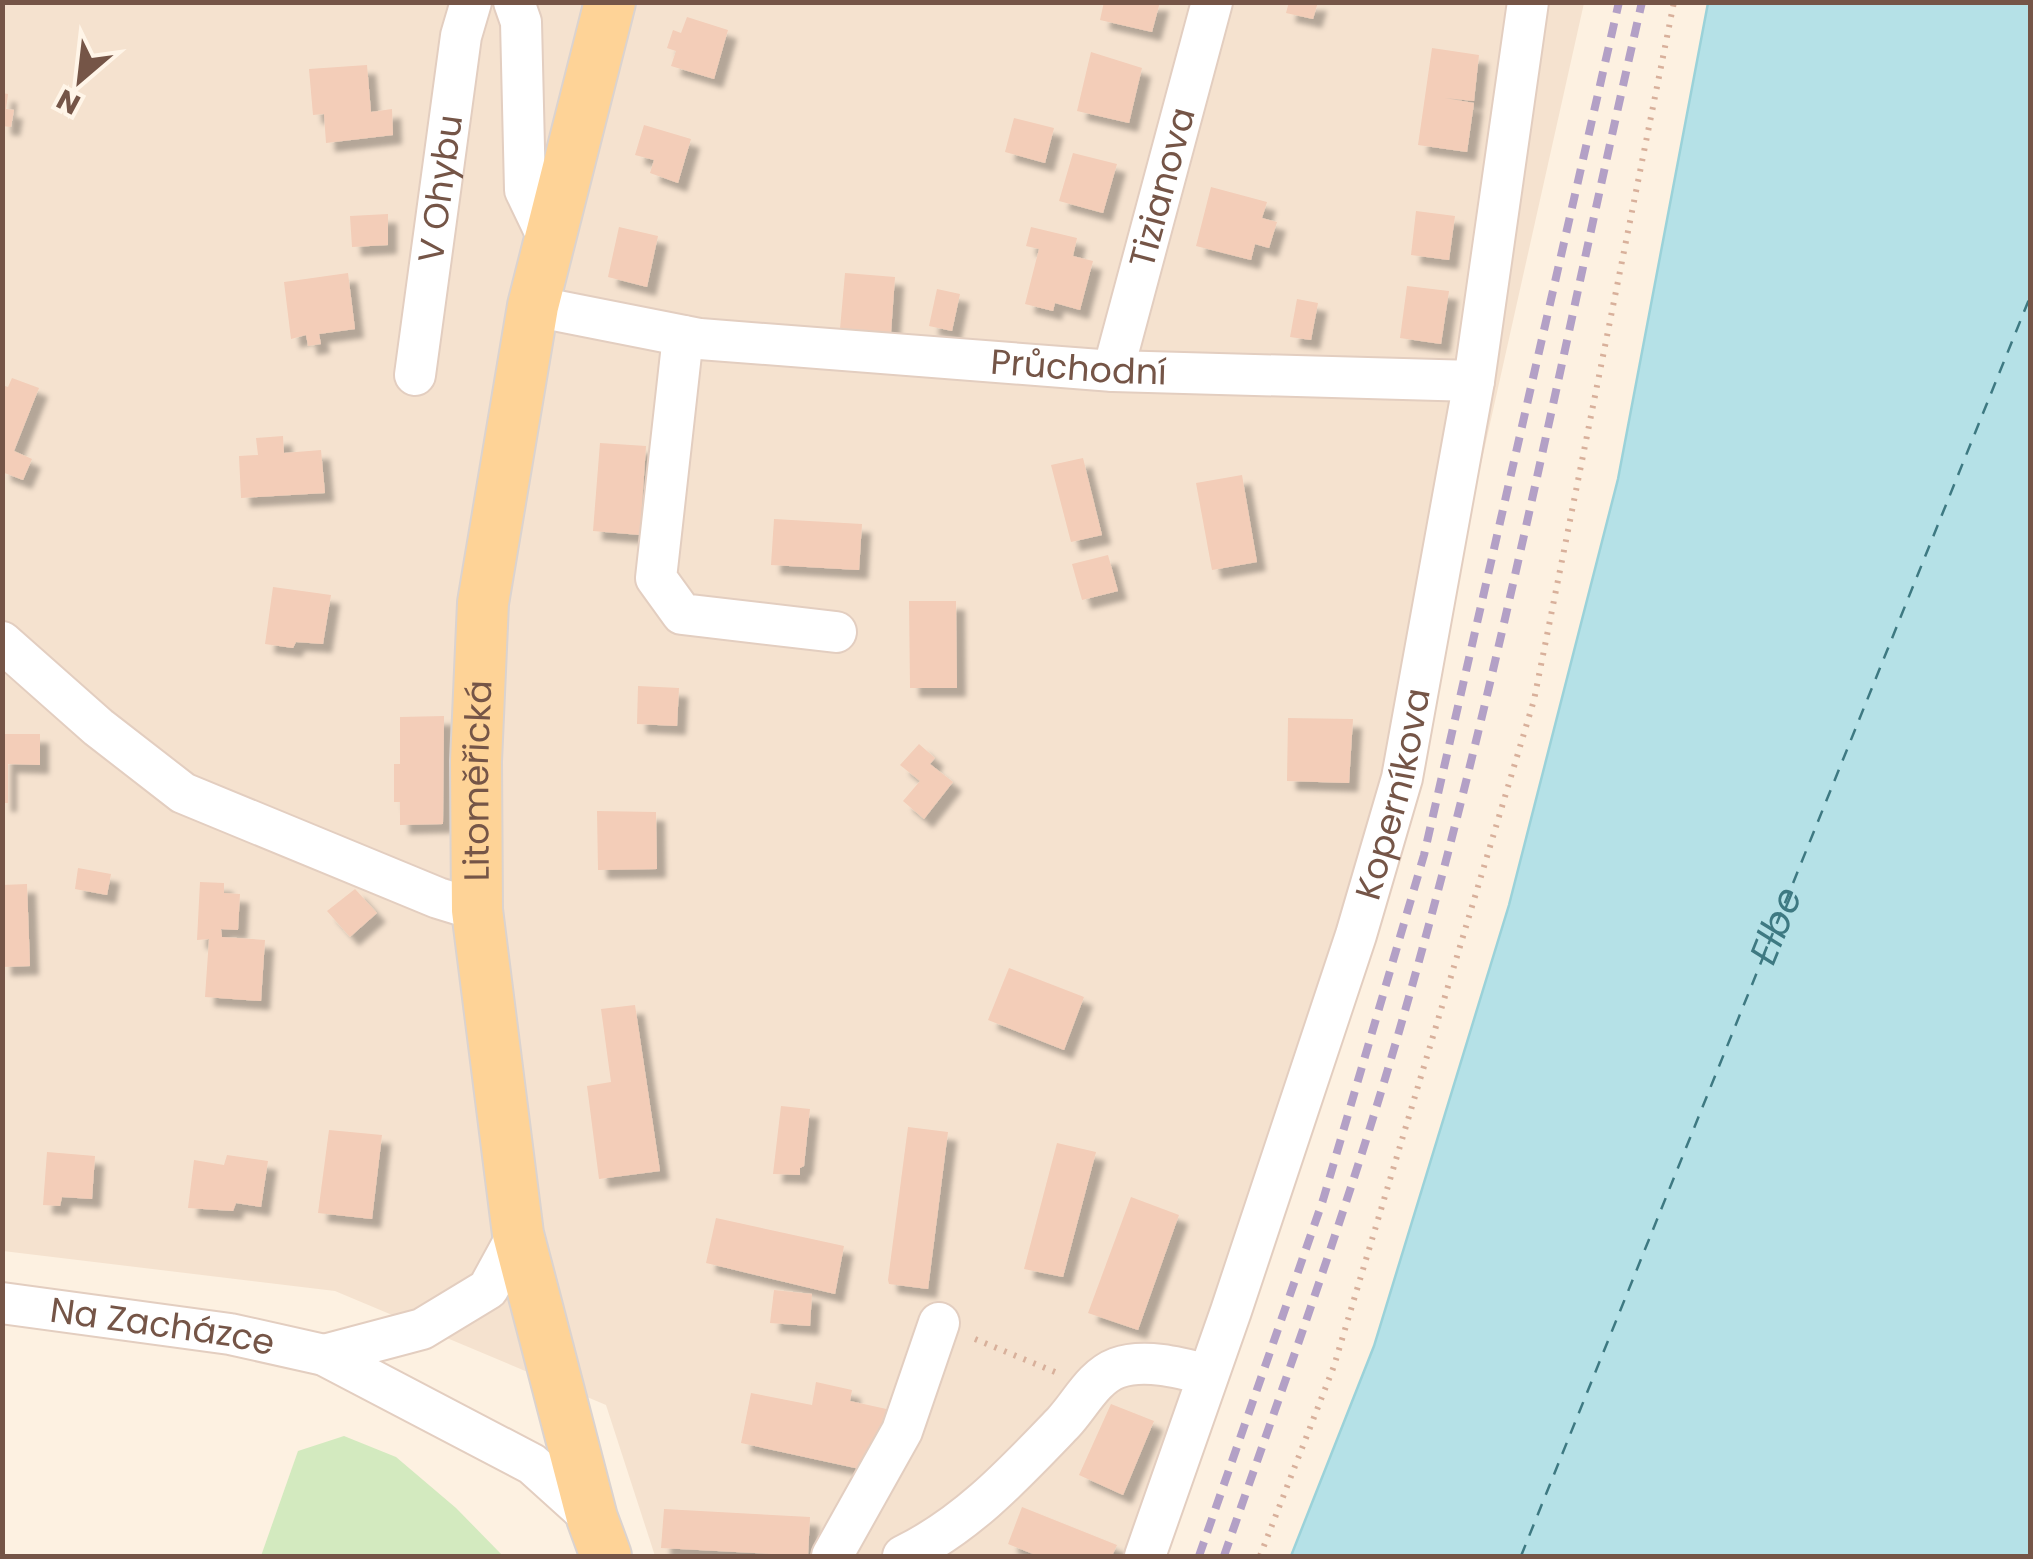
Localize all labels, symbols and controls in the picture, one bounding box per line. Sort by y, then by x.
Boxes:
north arrow [30,30,130,130]
text: N [50,79,87,124]
street label: Tizianova [1117,102,1207,273]
street label: V Ohybu [406,112,474,266]
street label: Průchodní [989,337,1167,396]
street label: Litoměřická [451,679,504,881]
street label: Koperníkova [1343,684,1442,905]
water label: Elbe [1736,879,1815,972]
street label: Na Zacházce [47,1285,280,1367]

